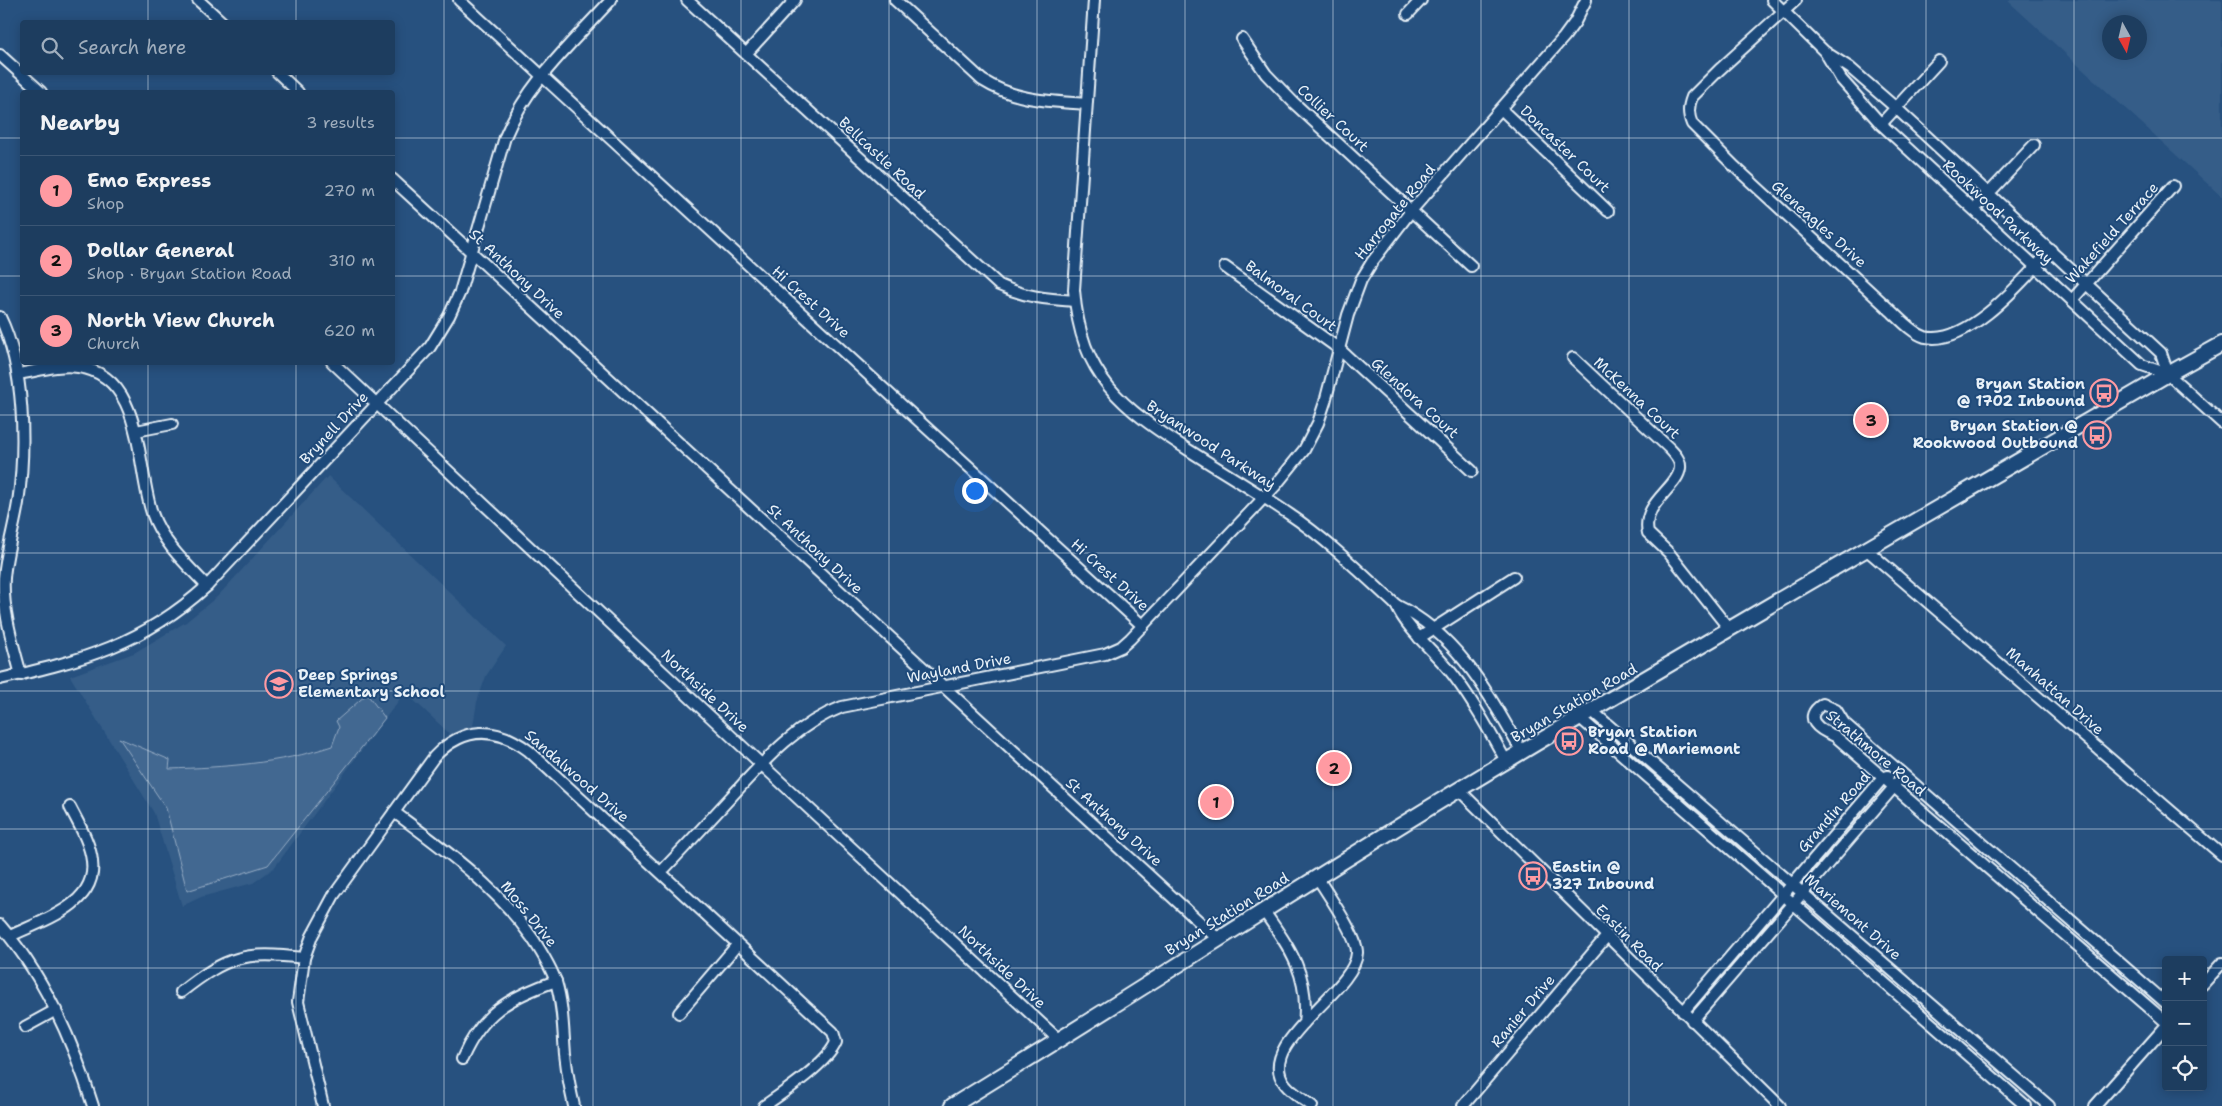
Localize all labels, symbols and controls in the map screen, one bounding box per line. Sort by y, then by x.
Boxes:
north arrow [2102,15,2147,60]
search box [20,20,395,75]
icon: search [38,34,66,62]
text: Search here [78,35,187,60]
street label: Collier Court [1293,80,1373,156]
street label: Doncaster Court [1516,101,1614,197]
text: Nearby [40,109,120,137]
text: 3 results [306,112,375,133]
street label: Bellcastle Road [834,113,930,204]
street label: Rookwood Parkway [1938,155,2058,269]
street label: Harrogate Road [1350,160,1440,264]
text: Emo Express [87,168,211,193]
street label: Gleneagles Drive [1767,176,1871,272]
street label: Wakefield Terrace [2061,178,2163,288]
text: 1 [52,180,60,201]
text: 270 m [324,180,375,201]
text: Shop [87,193,124,214]
street label: St Anthony Drive [465,224,569,324]
text: Dollar General [87,238,234,263]
text: 2 [50,250,62,271]
text: 310 m [328,250,375,271]
street label: Balmoral Court [1241,256,1341,336]
street label: Hi Crest Drive [768,261,854,343]
text: Shop · Bryan Station Road [87,263,292,284]
text: North View Church [87,308,275,333]
text: 3 [50,320,62,341]
text: 620 m [324,320,375,341]
text: Church [87,333,140,354]
street label: Glendora Court [1367,353,1463,443]
street label: McKenna Court [1589,353,1685,443]
place label: Bryan Station @ 1702 Inbound [1957,374,2085,411]
bus stop icon: Bryan Station @ 1702 Inbound [2089,378,2119,408]
street label: Brynell Drive [295,387,373,469]
street label: Bryanwood Parkway [1142,396,1280,494]
pin: 3 [1855,401,1887,439]
place label: Bryan Station @ Rookwood Outbound [1913,416,2078,453]
bus stop icon: Bryan Station @ Rookwood Outbound [2082,420,2112,450]
your location [962,478,988,504]
street label: St Anthony Drive [763,499,867,599]
street label: Hi Crest Drive [1067,534,1153,616]
street label: Manhattan Drive [2002,643,2108,739]
street label: Northside Drive [657,645,753,737]
street label: Wayland Drive [905,648,1013,688]
street label: Bryan Station Road [1507,658,1641,747]
place label: Deep Springs Elementary School [298,665,445,702]
school or university icon: Deep Springs Elementary School [264,669,294,699]
street label: Strathmore Road [1822,705,1931,801]
place label: Bryan Station Road @ Mariemont [1588,722,1740,759]
street label: Sandalwood Drive [521,725,633,827]
bus stop icon: Bryan Station Road @ Mariemont [1554,726,1584,756]
pin: 2 [1318,749,1350,787]
street label: Grandin Road [1793,767,1875,857]
street label: St Anthony Drive [1061,773,1167,871]
pin: 1 [1200,783,1232,821]
place label: Eastin @ 327 Inbound [1552,857,1654,894]
bus stop icon: Eastin @ 327 Inbound [1518,861,1548,891]
street label: Bryan Station Road [1161,868,1293,960]
street label: Mariemont Drive [1800,869,1906,965]
street label: Moss Drive [496,877,562,951]
street label: Eastin Road [1591,900,1667,976]
street label: Northside Drive [954,921,1050,1013]
map controls [2162,956,2207,1091]
button: + [2162,956,2207,1001]
street label: Ranier Drive [1487,970,1559,1052]
button: − [2162,1001,2207,1046]
button: locate [2162,1046,2207,1091]

